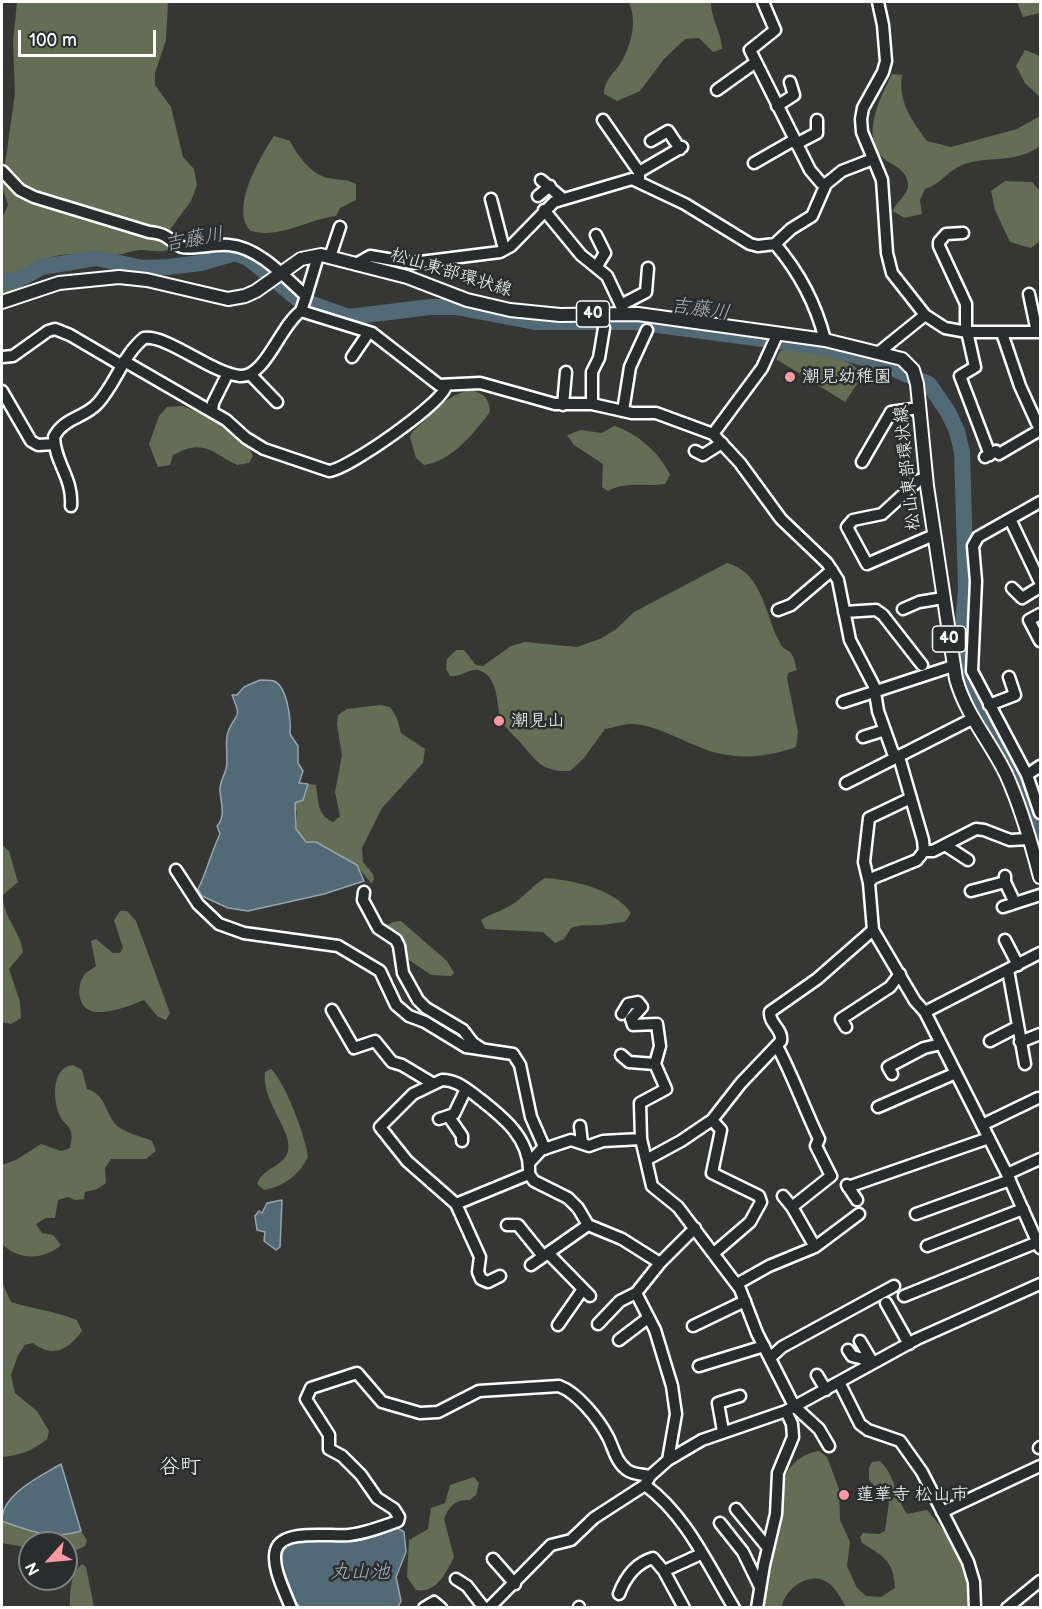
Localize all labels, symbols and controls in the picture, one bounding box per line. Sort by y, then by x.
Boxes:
scale bar [21,18,159,56]
text: 100 m [29,30,77,51]
water label: 吉藤川 [162,223,226,257]
street label: 松山東部環状線 [388,244,514,302]
water label: 吉藤川 [669,294,731,326]
road number: 40 [576,301,610,327]
place label: 潮見幼稚園 [802,366,892,388]
marker: 潮見幼稚園 [783,370,797,384]
street label: 松山東部環状線 [891,404,925,532]
road number: 40 [932,626,966,652]
place label: 潮見山 [511,710,565,732]
marker: 潮見山 [492,714,506,728]
district label: 谷町 [159,1455,201,1481]
place label: 蓮華寺 松山市 [856,1484,969,1506]
marker: 蓮華寺 松山市 [837,1488,851,1502]
north arrow [18,1531,78,1591]
text: N [22,1559,44,1578]
water label: 丸山池 [330,1561,390,1585]

